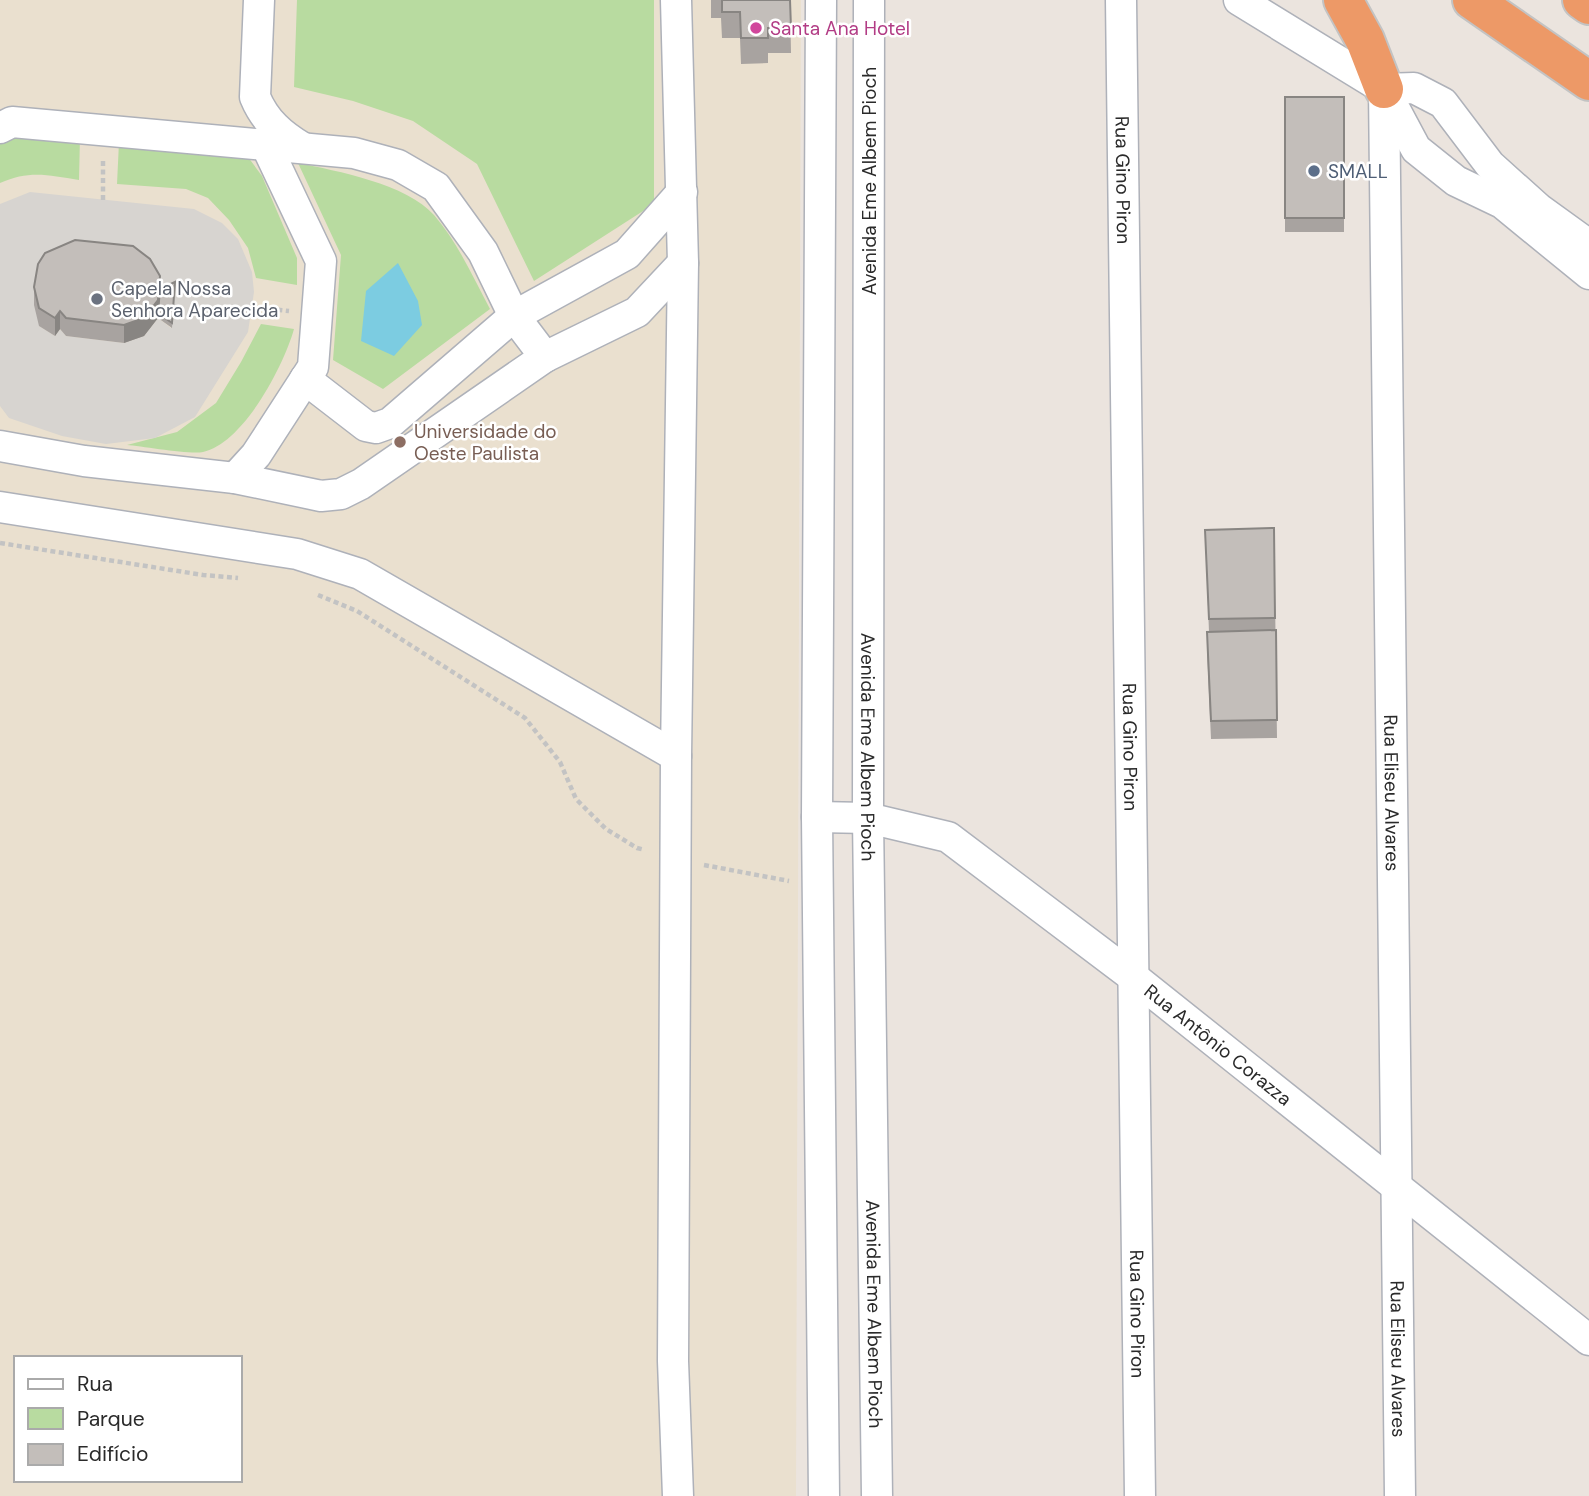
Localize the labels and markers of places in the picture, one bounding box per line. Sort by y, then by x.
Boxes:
place label: Santa Ana Hotel [770,16,910,41]
marker: Santa Ana Hotel [748,20,764,36]
place label: SMALL [1328,159,1388,184]
marker: SMALL [1306,163,1322,179]
place label: Capela Nossa Senhora Aparecida [111,276,278,323]
marker: Capela Nossa Senhora Aparecida [89,291,105,307]
place label: Universidade do Oeste Paulista [414,419,557,466]
marker: Universidade do Oeste Paulista [392,434,408,450]

